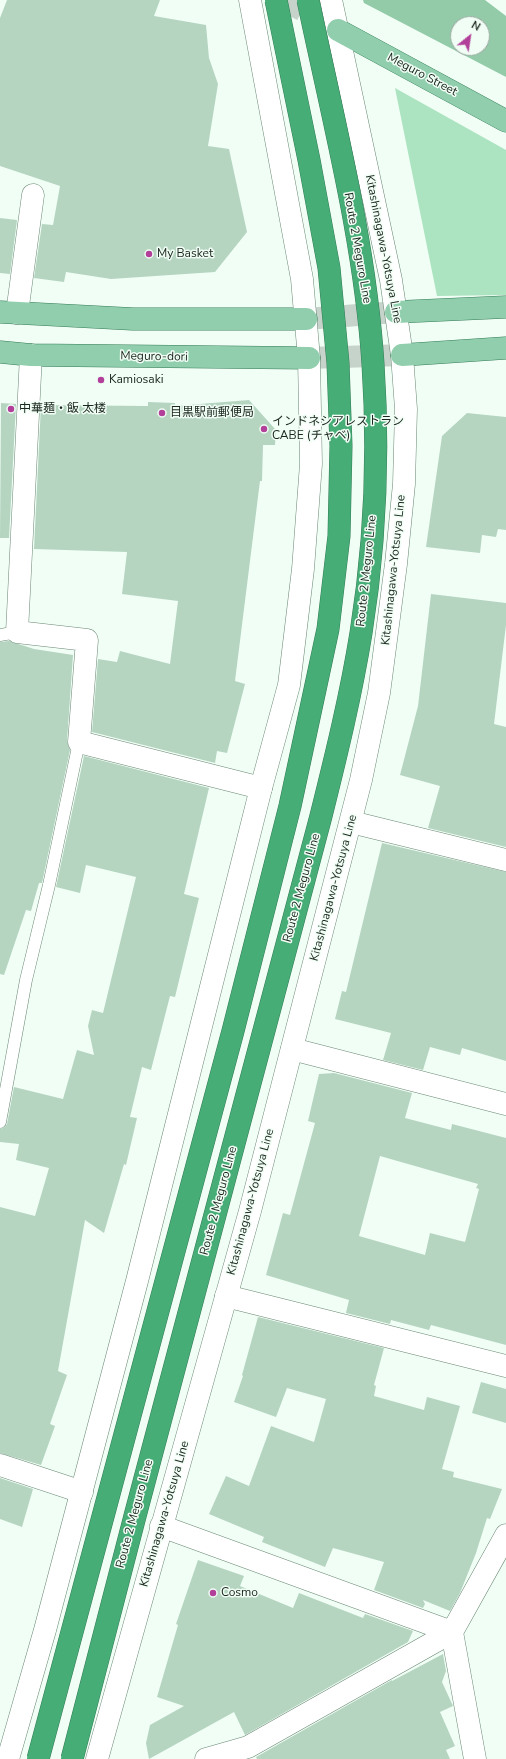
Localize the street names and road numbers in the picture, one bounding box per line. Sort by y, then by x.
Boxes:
street label: Meguro Street [385,51,459,99]
street label: Kitashinagawa-Yotsuya Line [362,173,404,325]
street label: Route 2 Meguro Line [340,192,374,304]
street label: Meguro-dori [120,349,188,365]
street label: Kitashinagawa-Yotsuya Line [379,494,409,646]
street label: Route 2 Meguro Line [354,515,380,627]
street label: Kitashinagawa-Yotsuya Line [307,813,361,963]
street label: Route 2 Meguro Line [281,832,323,944]
street label: Kitashinagawa-Yotsuya Line [224,1127,278,1277]
street label: Route 2 Meguro Line [198,1145,240,1257]
street label: Kitashinagawa-Yotsuya Line [137,1439,193,1589]
street label: Route 2 Meguro Line [114,1458,156,1570]

